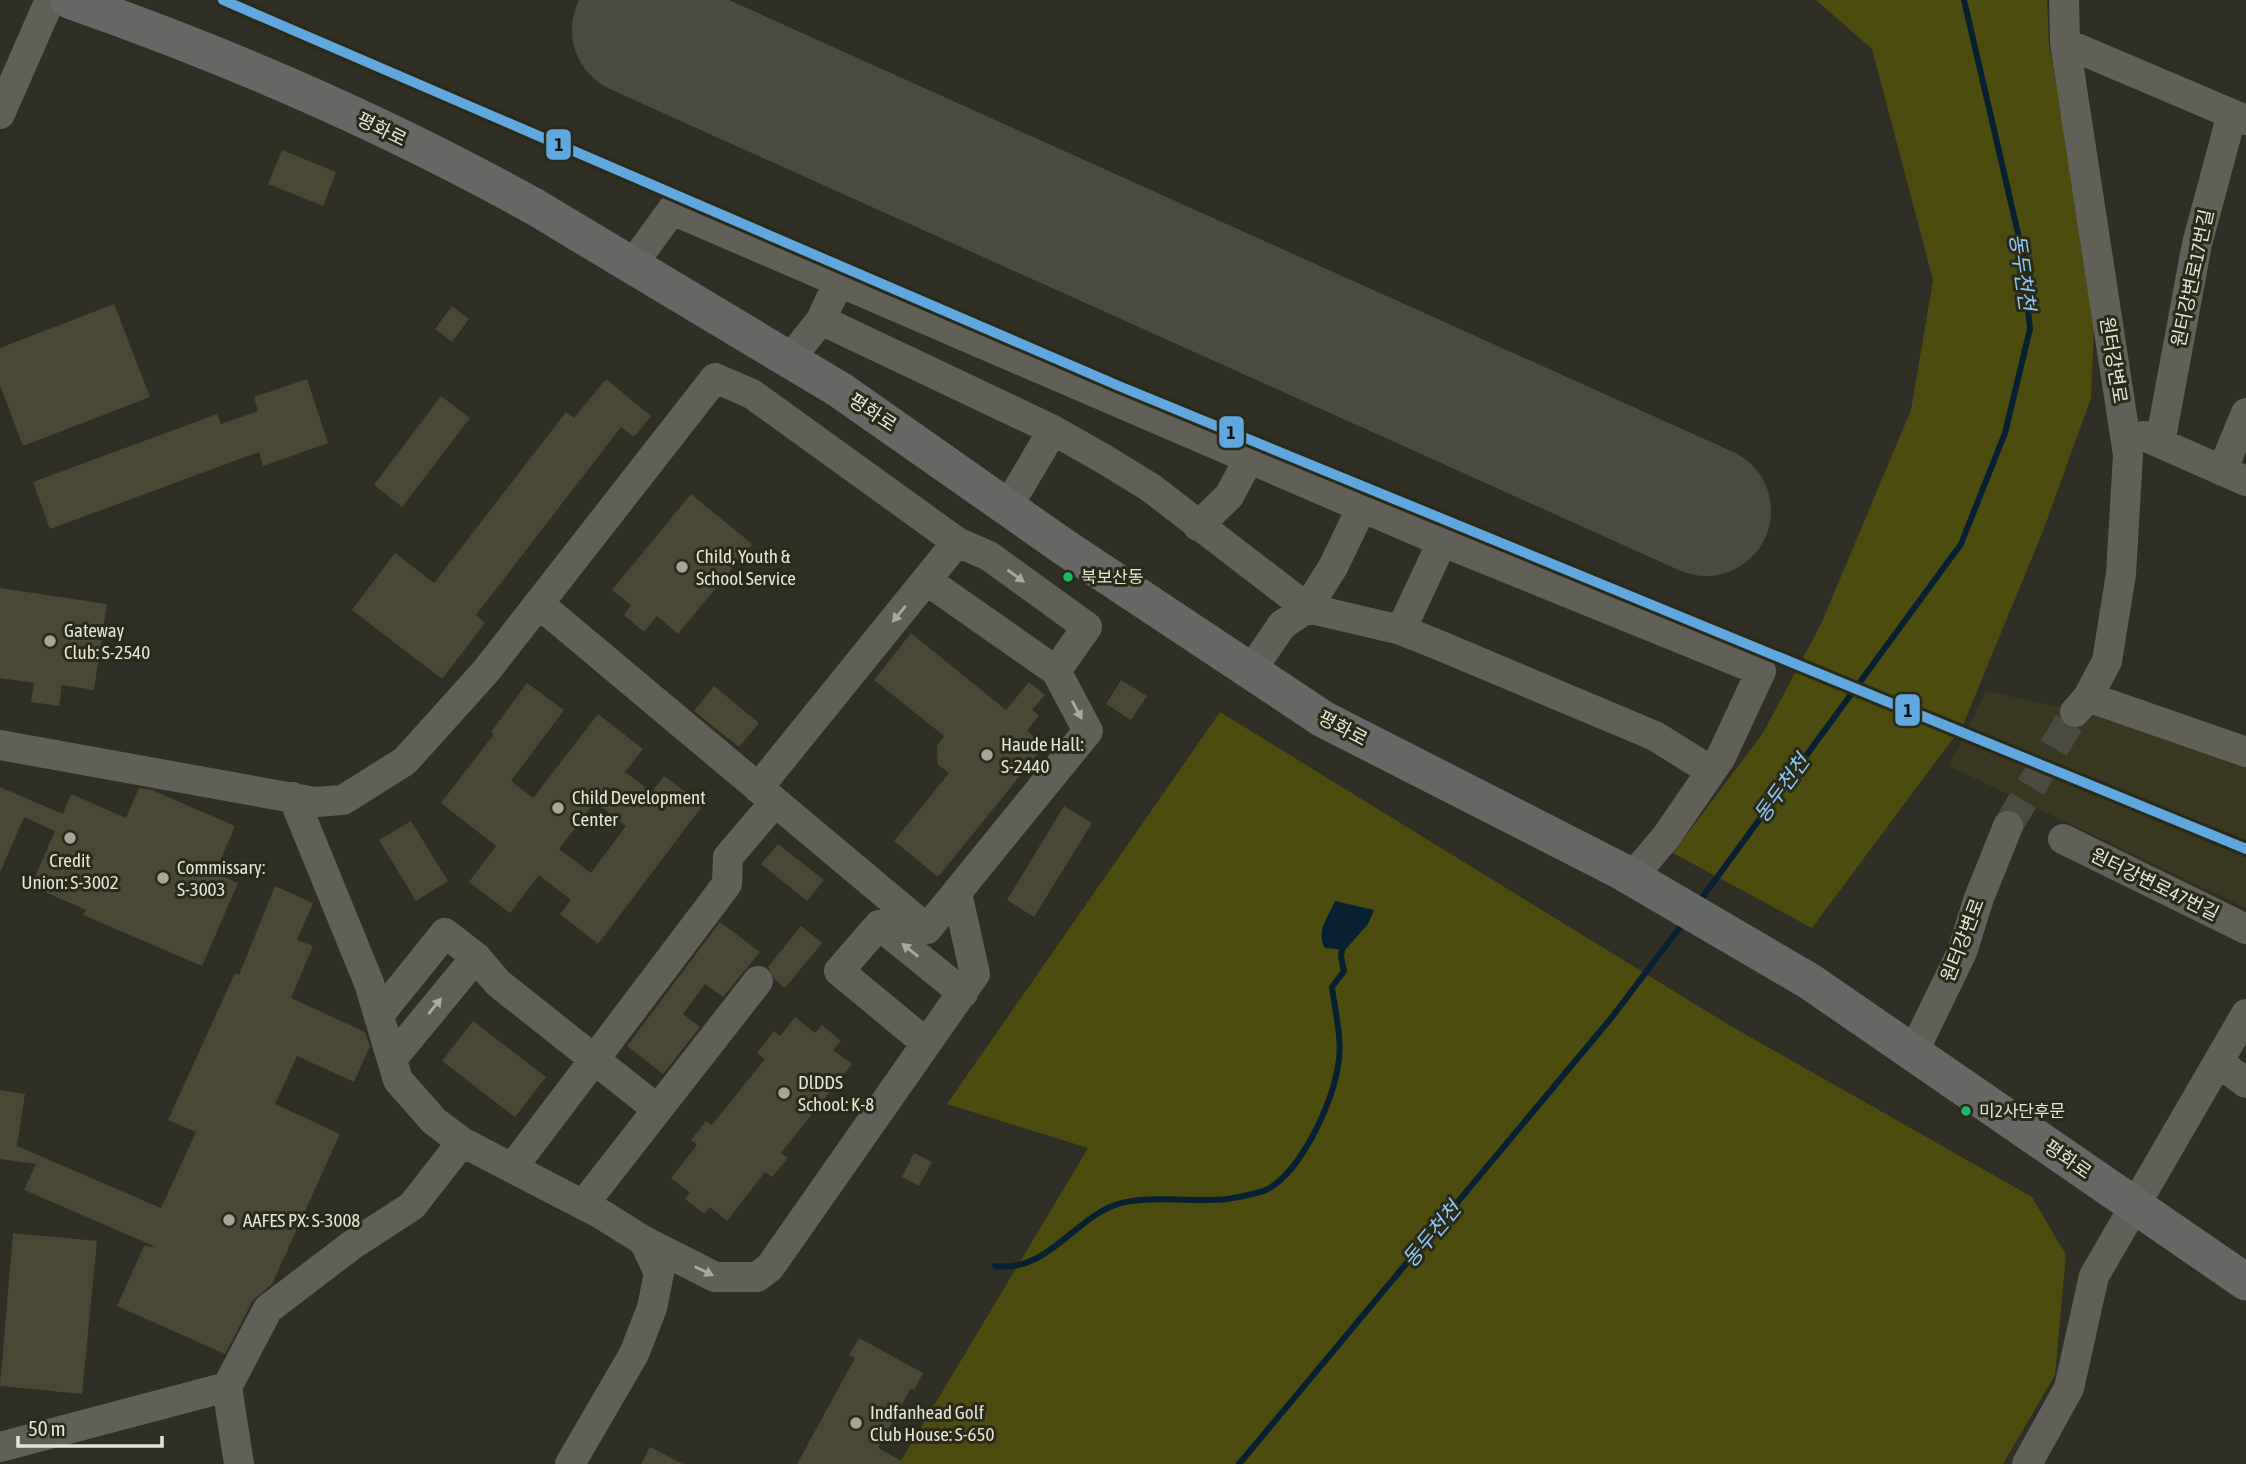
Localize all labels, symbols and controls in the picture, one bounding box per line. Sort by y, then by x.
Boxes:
street label: 평화로 [354,108,410,150]
line badge: 1 [545,128,572,161]
text: 1 [555,133,564,155]
street label: 원터강변로17번길 [2167,207,2217,349]
water label: 동두천천 [2006,232,2041,315]
street label: 원터강변로 [2096,315,2132,405]
street label: 평화로 [845,388,901,436]
line badge: 1 [1218,415,1245,449]
text: 1 [1227,421,1236,443]
place label: Child, Youth & School Service [696,545,796,589]
marker: Child, Youth & School Service [674,559,690,575]
place label: 북보산동 [1081,567,1144,587]
one-way arrow [1007,569,1025,583]
marker: 북보산동 [1061,570,1075,584]
one-way arrow [891,604,906,622]
place label: Gateway Club: S-2540 [64,619,150,663]
marker: Gateway Club: S-2540 [42,633,58,649]
line badge: 1 [1894,693,1921,727]
text: 1 [1904,699,1913,721]
one-way arrow [1071,700,1083,719]
street label: 평화로 [1315,706,1371,750]
place label: Haude Hall: S-2440 [1001,733,1084,777]
marker: Haude Hall: S-2440 [979,747,995,763]
water label: 동두천천 [1749,748,1815,826]
place label: Child Development Center [572,786,706,830]
marker: Child Development Center [550,800,566,816]
marker: Credit Union: S-3002 [62,830,78,846]
street label: 원터강변로47번길 [2087,843,2223,925]
place label: Credit Union: S-3002 [21,849,119,893]
place label: Commissary: S-3003 [177,856,265,900]
marker: Commissary: S-3003 [155,870,171,886]
street label: 원터강변로 [1936,895,1988,985]
one-way arrow [901,943,918,958]
one-way arrow [427,998,442,1015]
place label: DlDDS School: K-8 [798,1071,874,1115]
marker: DlDDS School: K-8 [776,1085,792,1101]
place label: 미2사단후문 [1979,1101,2065,1121]
marker: 미2사단후문 [1959,1104,1973,1118]
street label: 평화로 [2040,1135,2096,1183]
water label: 동두천천 [1397,1195,1467,1271]
place label: AAFES PX: S-3008 [243,1209,360,1231]
marker: AAFES PX: S-3008 [221,1212,237,1228]
one-way arrow [694,1266,714,1277]
place label: Indfanhead Golf Club House: S-650 [870,1401,994,1445]
scale bar [18,1404,161,1448]
marker: Indfanhead Golf Club House: S-650 [848,1415,864,1431]
text: 50 m [28,1416,66,1440]

